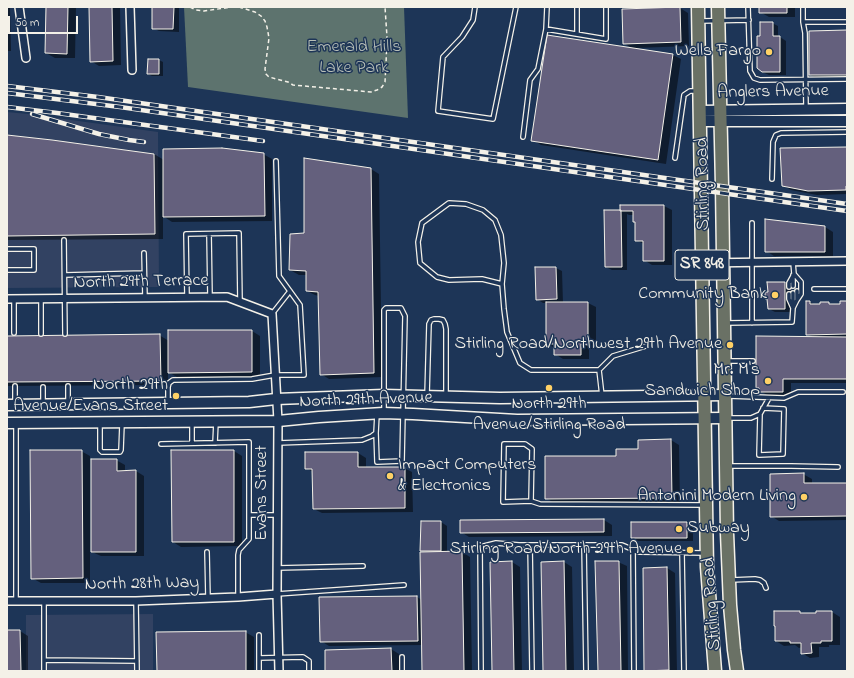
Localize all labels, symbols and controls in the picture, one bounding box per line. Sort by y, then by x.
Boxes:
scale bar [10,8,80,34]
text: 50 m [15,14,39,32]
park label: Emerald Hills Lake Park [307,37,401,80]
place label: Wells Fargo [675,41,761,63]
marker: Wells Fargo [764,47,774,57]
street label: Anglers Avenue [717,81,829,105]
street label: Stirling Road [692,137,716,231]
road number: SR 848 [675,250,729,280]
street label: North 29th Terrace [73,271,209,295]
place label: Community Bank [638,284,767,306]
marker: Community Bank [770,290,780,300]
place label: Stirling Road/Northwest 29th Avenue [455,334,722,356]
marker: Stirling Road/Northwest 29th Avenue [725,340,735,350]
place label: Mr. M's Sandwich Shop [644,360,760,402]
place label: North 29th Avenue/Evans Street [13,375,168,418]
marker: Mr. M's Sandwich Shop [763,376,773,386]
marker: North 29th Avenue/Stirling Road [544,383,554,393]
street label: North 29th Avenue [299,388,433,414]
marker: North 29th Avenue/Evans Street [171,391,181,401]
place label: North 29th Avenue/Stirling Road [473,394,625,436]
street label: Evans Street [252,445,274,541]
place label: Impact Computers & Electronics [398,455,536,498]
marker: Impact Computers & Electronics [385,471,395,481]
place label: Antonini Modern Living [637,486,796,508]
marker: Antonini Modern Living [799,492,809,502]
place label: Subway [687,518,750,540]
marker: Subway [674,524,684,534]
place label: Stirling Road/North 29th Avenue [450,539,682,561]
marker: Stirling Road/North 29th Avenue [685,545,695,555]
street label: Stirling Road [699,557,727,651]
street label: North 28th Way [84,573,200,597]

